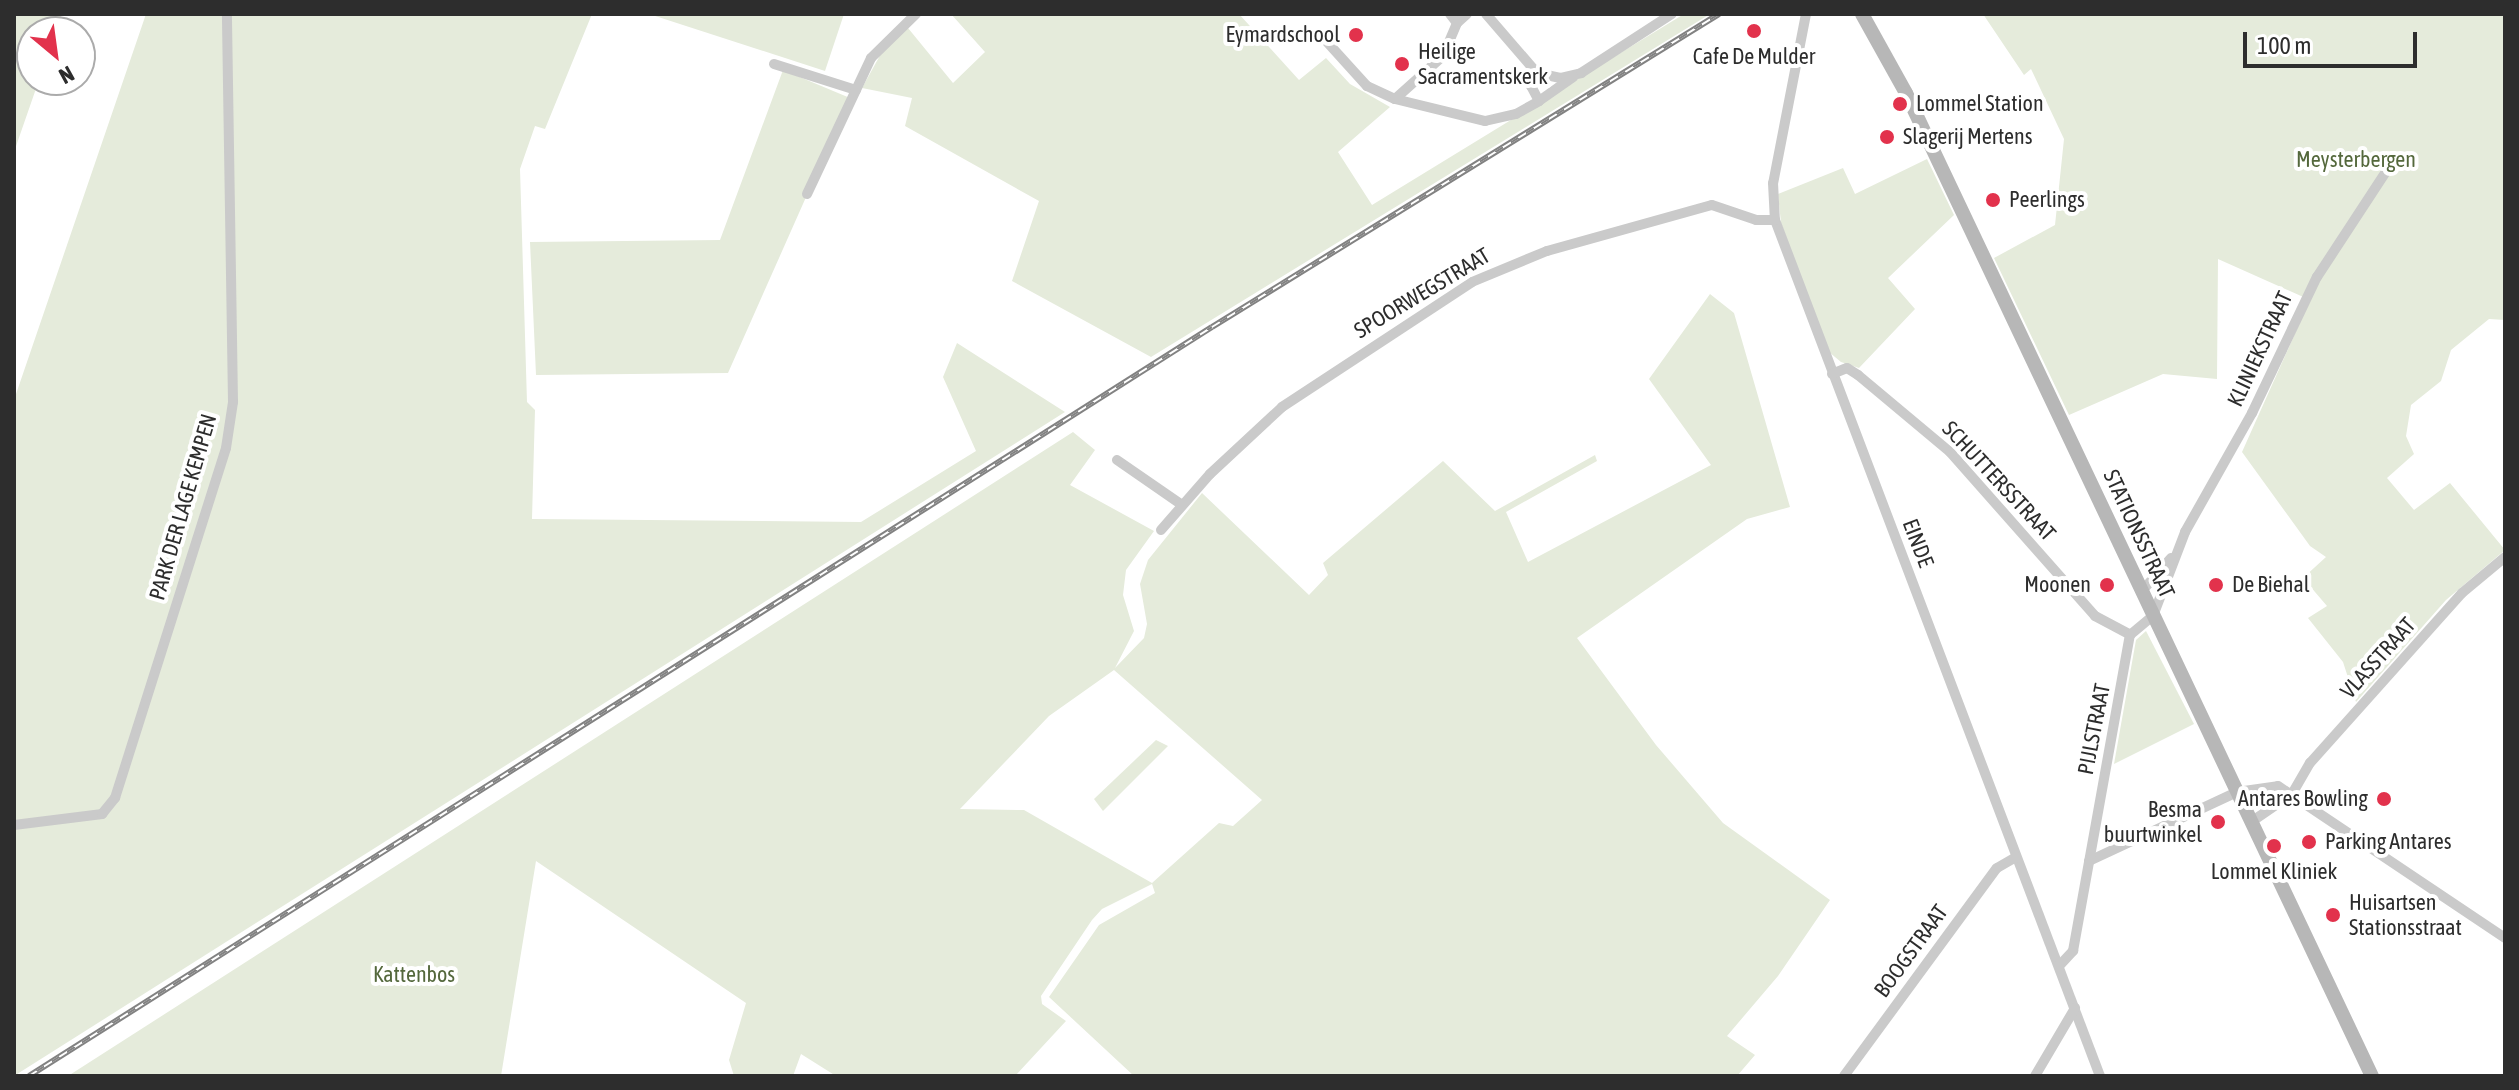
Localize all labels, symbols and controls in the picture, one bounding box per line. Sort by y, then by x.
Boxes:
north arrow [16,16,96,96]
scale bar [2247,16,2421,66]
place label: Eymardschool [1225,22,1340,48]
marker: Cafe De Mulder [1745,22,1763,40]
marker: Eymardschool [1347,26,1365,44]
text: 100 m [2257,32,2311,59]
place label: Heilige Sacramentskerk [1418,38,1548,90]
place label: Cafe De Mulder [1693,44,1815,70]
marker: Heilige Sacramentskerk [1393,55,1411,73]
text: N [55,61,79,90]
place label: Lommel Station [1916,91,2044,117]
marker: Lommel Station [1891,95,1909,113]
place label: Slagerij Mertens [1903,124,2032,150]
marker: Slagerij Mertens [1878,128,1896,146]
park label: Meysterbergen [2296,147,2416,173]
place label: Peerlings [2009,187,2085,213]
marker: Peerlings [1984,191,2002,209]
street label: SPOORWEGSTRAAT [1349,242,1495,344]
street label: KLINIEKSTRAAT [2222,287,2298,411]
street label: PARK DER LAGE KEMPEN [144,411,222,603]
street label: SCHUTTERSSTRAAT [1937,416,2061,546]
street label: STATIONSSTRAAT [2098,466,2180,602]
street label: EINDE [1897,515,1939,571]
place label: Moonen [2024,572,2091,598]
place label: De Biehal [2232,572,2310,598]
marker: Moonen [2098,576,2116,594]
marker: De Biehal [2207,576,2225,594]
street label: VLASSTRAAT [2335,612,2421,704]
street label: PIJLSTRAAT [2072,681,2116,777]
place label: Antares Bowling [2238,786,2368,812]
marker: Antares Bowling [2375,790,2393,808]
place label: Besma buurtwinkel [2104,796,2202,848]
marker: Besma buurtwinkel [2209,813,2227,831]
place label: Parking Antares [2325,829,2452,855]
marker: Parking Antares [2300,833,2318,851]
marker: Lommel Kliniek [2265,837,2283,855]
place label: Lommel Kliniek [2211,859,2337,885]
place label: Huisartsen Stationsstraat [2349,889,2462,940]
street label: BOOGSTRAAT [1869,900,1953,1002]
marker: Huisartsen Stationsstraat [2324,906,2342,924]
park label: Kattenbos [373,962,455,988]

